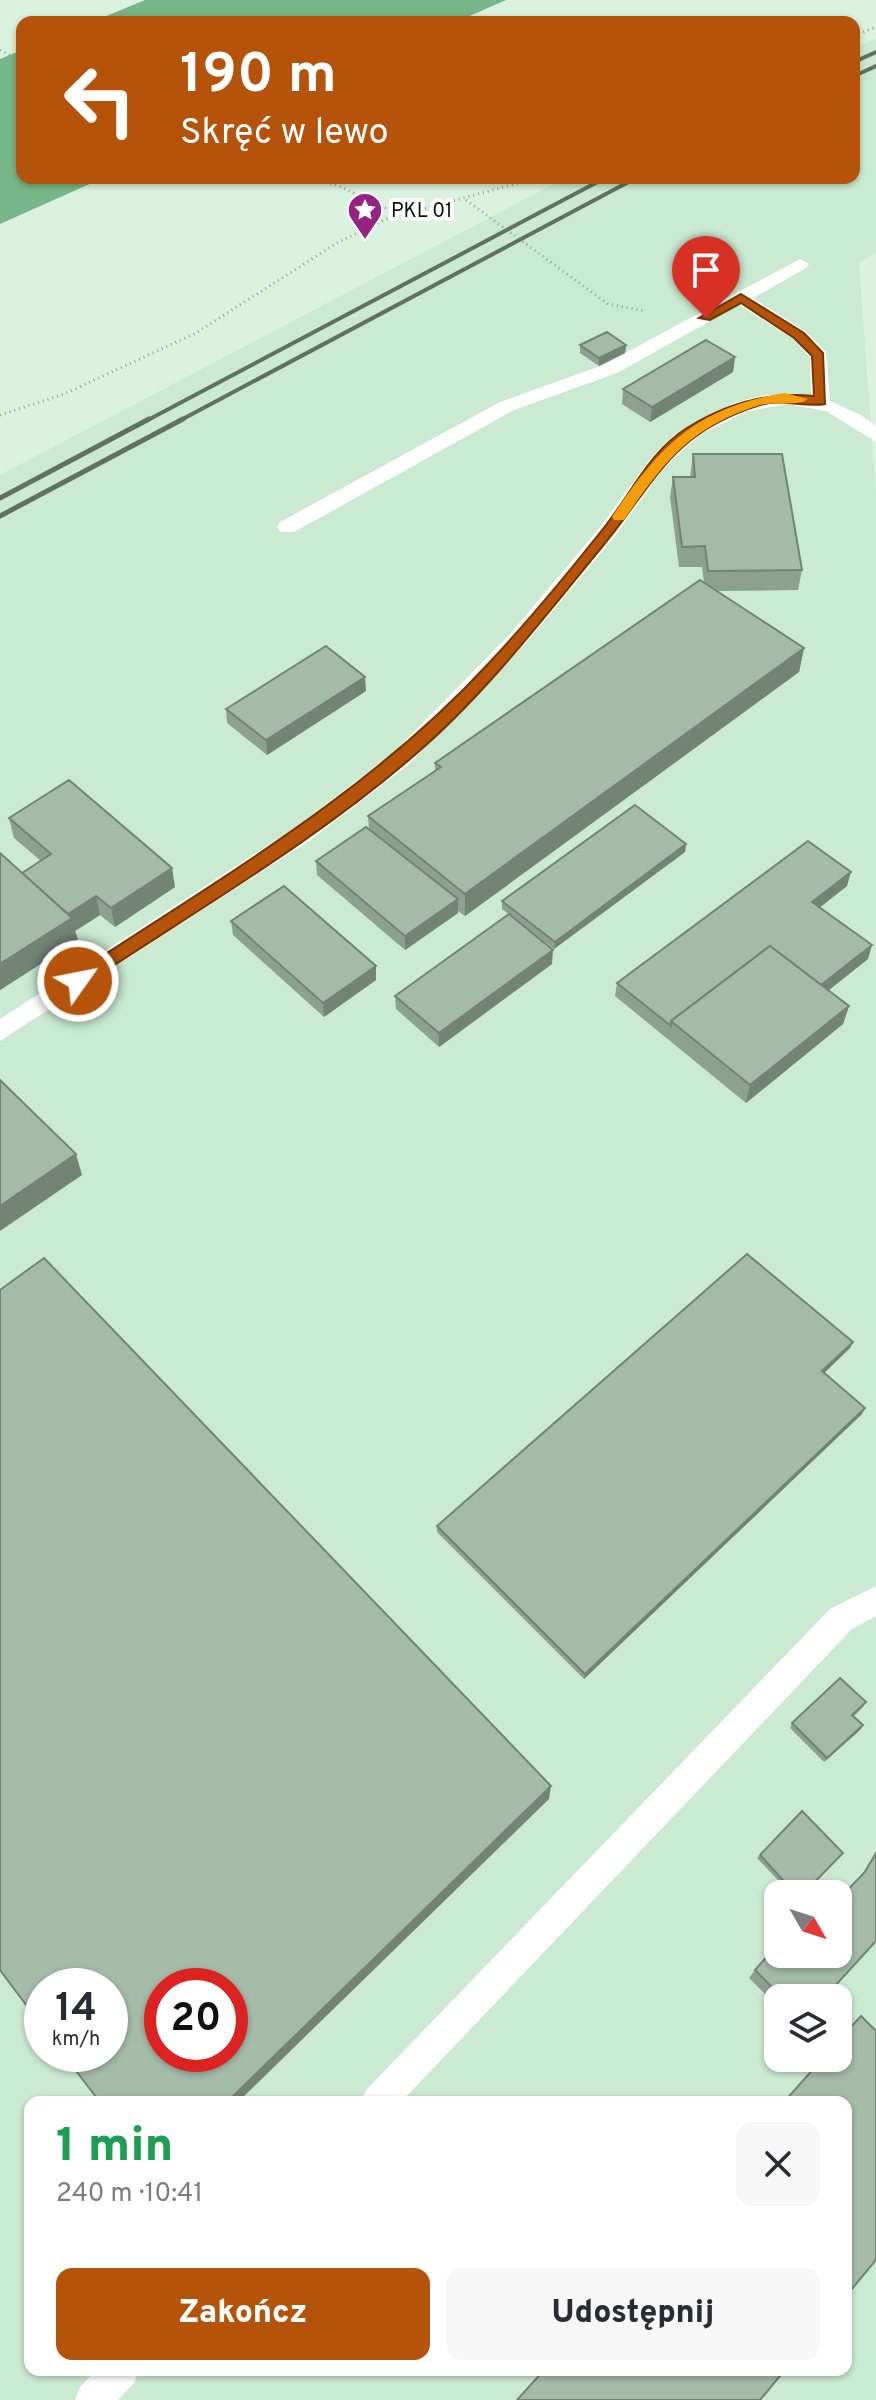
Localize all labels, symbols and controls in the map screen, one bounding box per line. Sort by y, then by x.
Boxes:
text: 190 m [180,42,337,112]
icon: left [48,48,152,152]
text: Skręć w lewo [180,111,389,157]
place icon: PKL 01 [346,191,384,241]
place label: PKL 01 [391,199,453,225]
pin [672,236,740,318]
icon: arrive [684,248,728,292]
position arrow [36,939,120,1023]
north arrow [764,1880,852,1968]
map controls [764,1880,852,2072]
speed limit sign: 20 [144,1968,248,2072]
button: layers [764,1984,852,2072]
text: 14 [55,1985,97,2035]
text: km/h [52,2027,100,2053]
text: 1 min [56,2118,173,2178]
button: close [736,2122,820,2206]
text: 240 m · 10:41 [56,2178,203,2211]
button: Zakończ [56,2268,430,2360]
button: Udostępnij [446,2268,820,2360]

